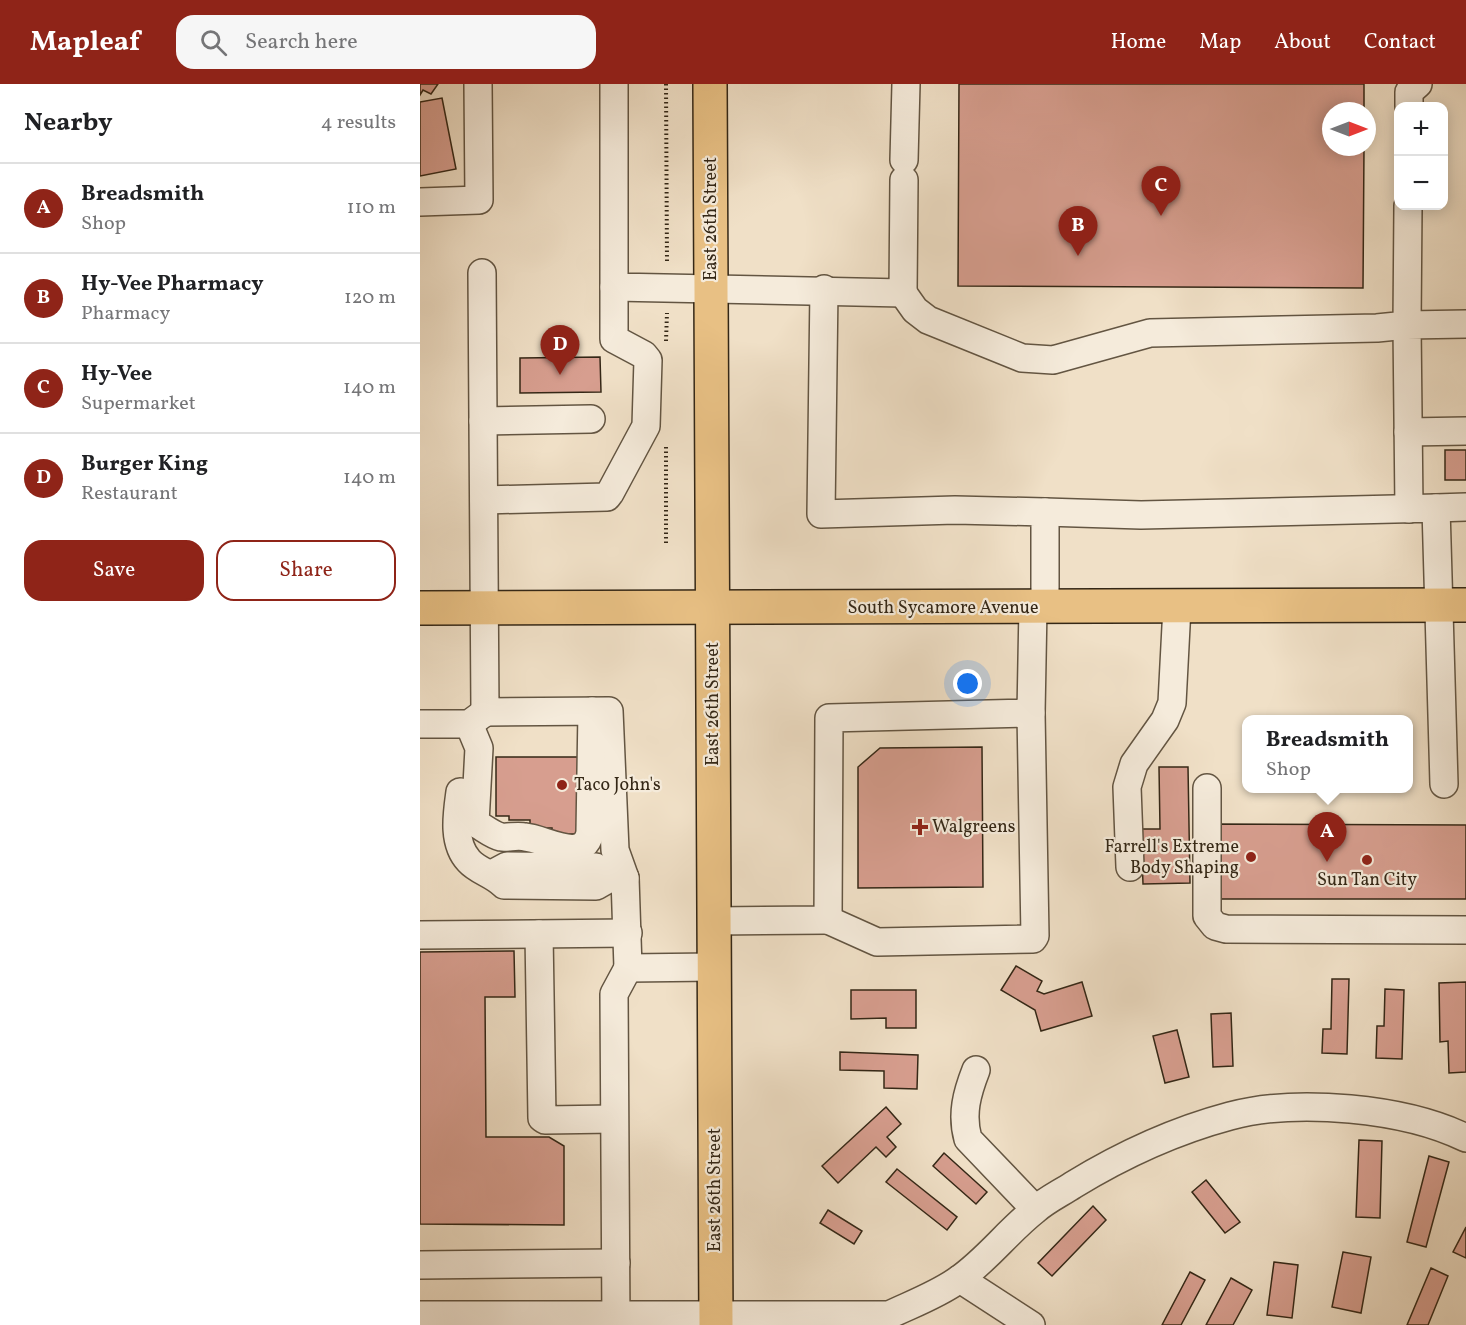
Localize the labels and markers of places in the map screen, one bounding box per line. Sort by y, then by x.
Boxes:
pin: C [1142,166,1180,216]
pin: B [1058,206,1098,256]
pin: D [540,326,580,375]
place label: Taco John's [574,773,661,798]
marker: Taco John's [555,778,569,792]
pin: A [1308,812,1346,862]
place label: Walgreens [932,815,1015,840]
marker: Walgreens [913,820,927,834]
place label: Farrell's Extreme Body Shaping [1105,835,1239,881]
marker: Farrell's Extreme Body Shaping [1244,850,1258,864]
marker: Sun Tan City [1360,853,1374,867]
place label: Sun Tan City [1317,868,1417,893]

